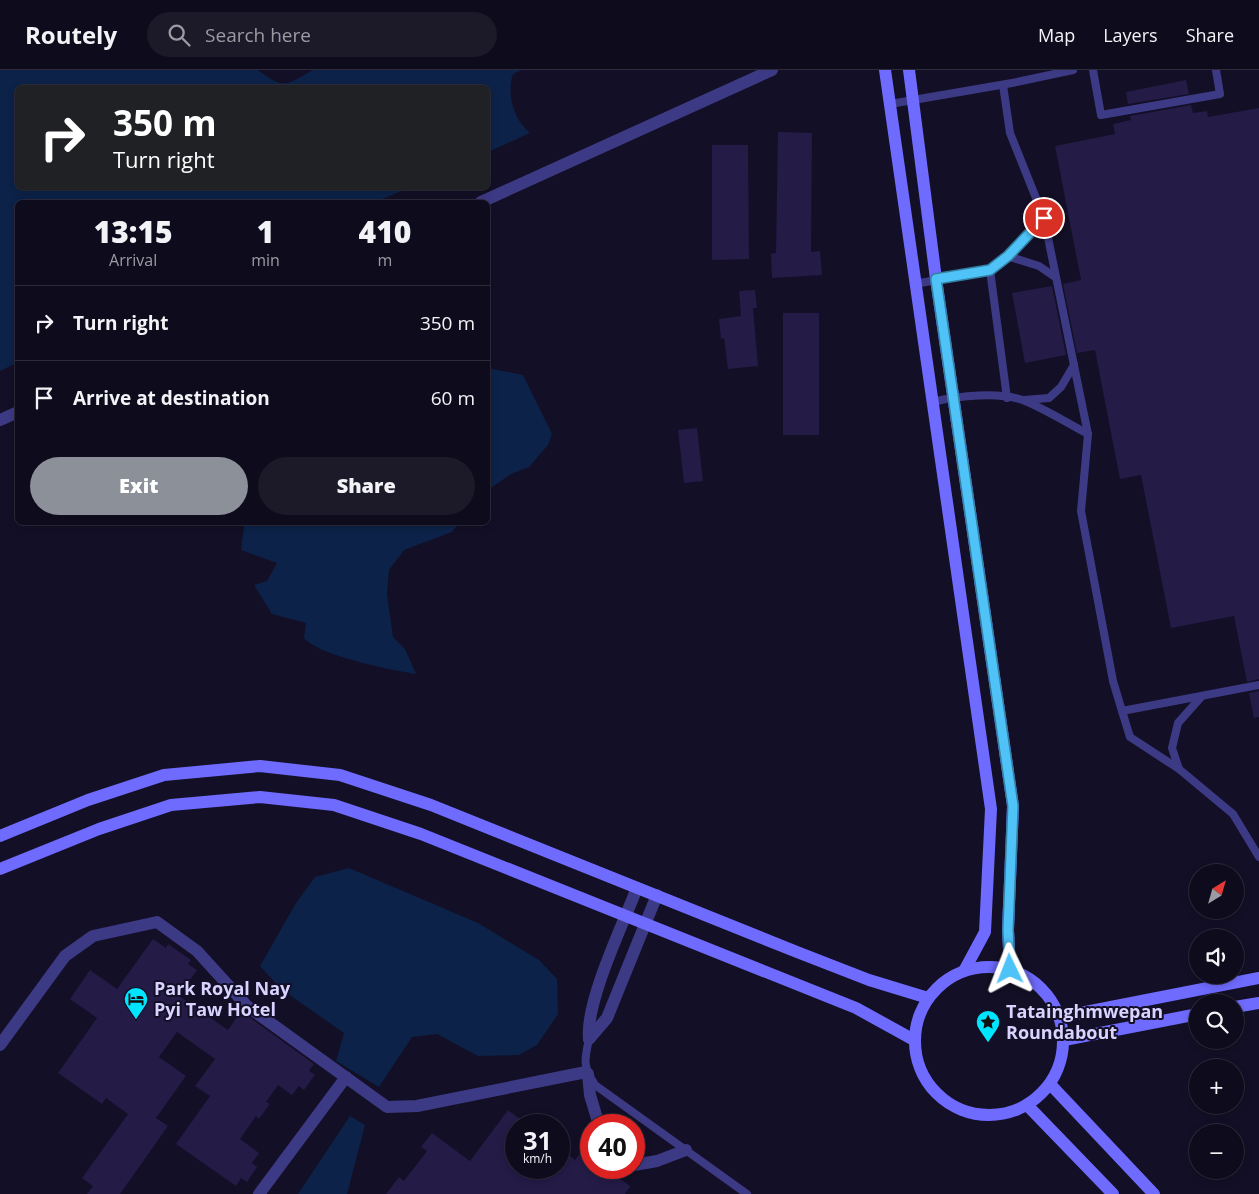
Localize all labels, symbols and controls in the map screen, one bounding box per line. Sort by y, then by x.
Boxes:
search box [147,12,497,57]
text: Routely [25,18,117,51]
icon: search [165,21,193,49]
text: Search here [205,22,311,48]
text: Map [1038,23,1075,47]
text: Layers [1103,23,1158,47]
text: Share [1186,23,1234,47]
text: 350 m [113,99,217,146]
icon: right [30,105,95,170]
text: Turn right [113,144,215,174]
pin [1023,197,1065,239]
icon: arrive [1030,204,1058,232]
text: 13:15 [94,211,173,252]
text: 1 [257,211,274,252]
text: 410 [359,211,411,252]
text: Arrival [109,249,157,271]
text: min [251,249,280,271]
text: m [378,249,392,271]
icon: right [30,309,58,337]
text: Turn right [73,310,168,336]
text: 350 m [420,310,475,336]
icon: arrive [30,384,58,412]
text: Arrive at destination [73,385,270,411]
text: 60 m [431,385,475,411]
button: Exit [30,457,248,515]
button: Share [258,457,475,515]
north arrow [1189,864,1244,919]
map controls [1189,864,1244,1179]
button: sound [1189,929,1244,984]
position arrow [983,942,1035,994]
place label: Park Royal Nay Pyi Taw Hotel [154,976,291,1021]
hotel icon: Park Royal Nay Pyi Taw Hotel [123,986,149,1020]
button: search [1189,994,1244,1049]
place label: Tatainghmwepan Roundabout [1006,999,1163,1044]
place icon: Tatainghmwepan Roundabout [975,1009,1001,1043]
button: + [1189,1059,1244,1114]
speed limit sign: 40 [580,1114,645,1179]
text: 31 [523,1123,552,1157]
button: − [1189,1124,1244,1179]
text: km/h [523,1150,552,1167]

